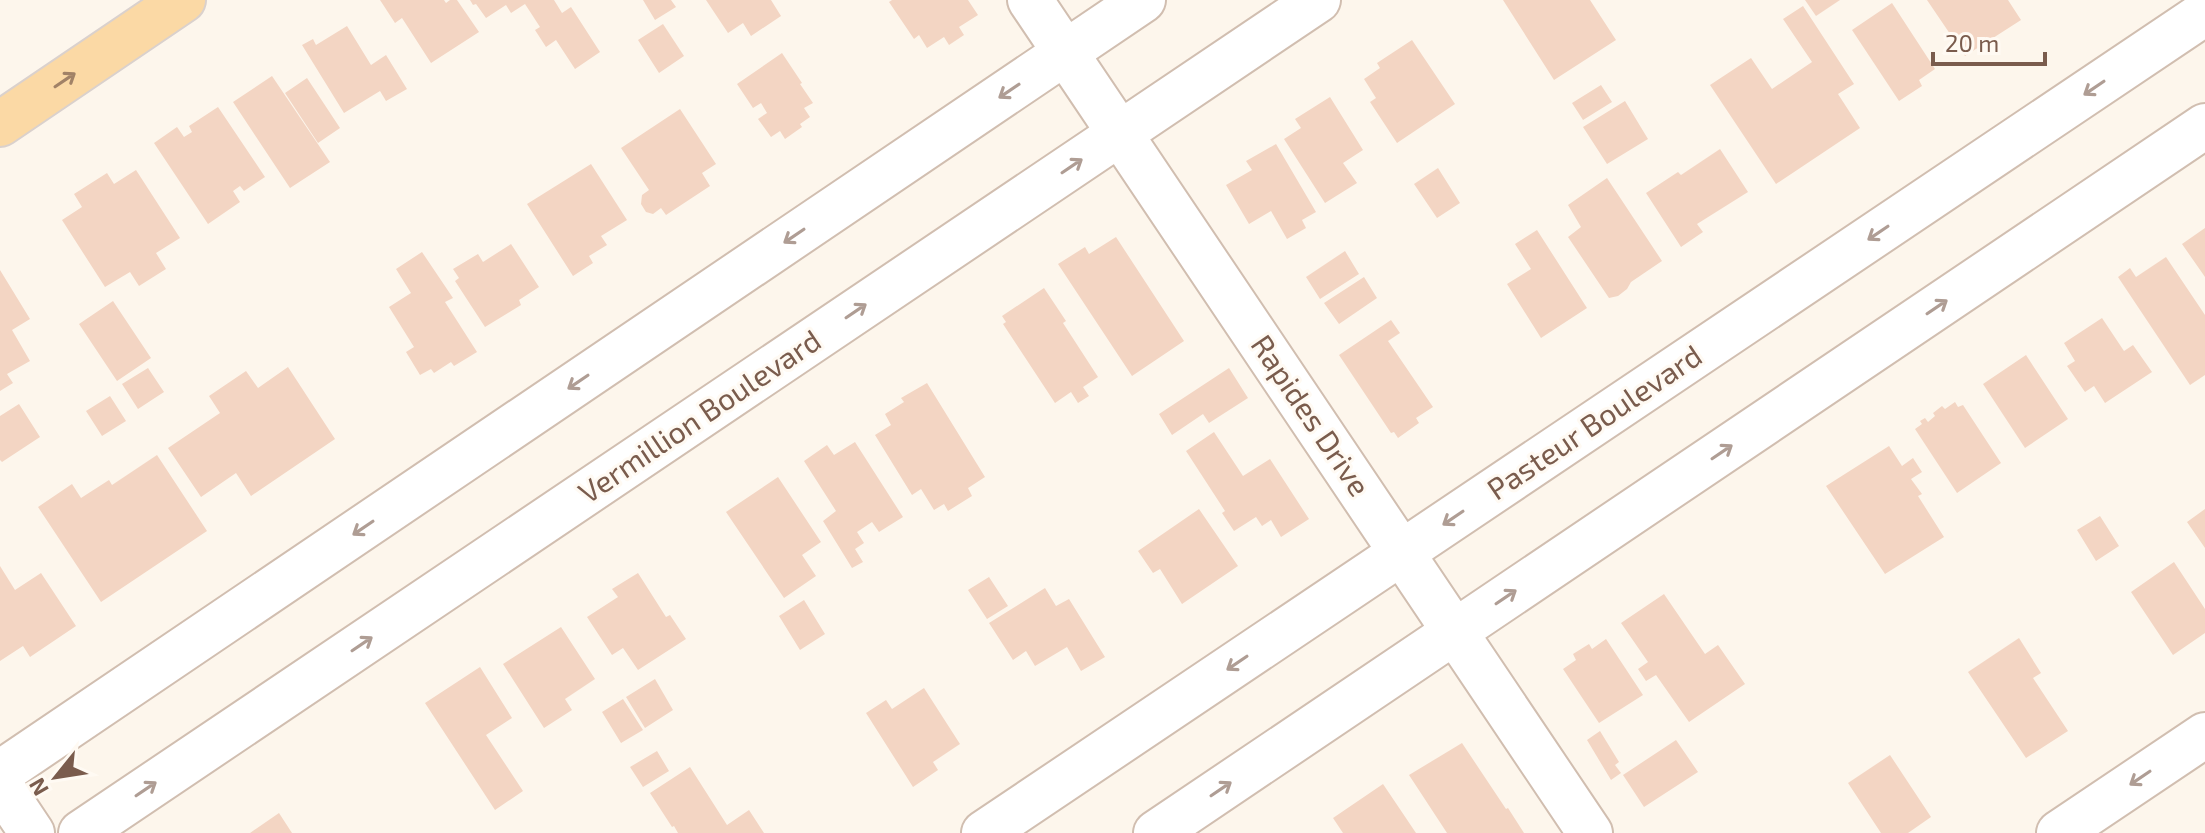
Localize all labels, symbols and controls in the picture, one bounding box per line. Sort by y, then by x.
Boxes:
scale bar [1933,16,2045,66]
text: 20 m [1945,28,1999,57]
one-way arrow [53,72,75,88]
one-way arrow [2083,79,2105,96]
one-way arrow [998,83,1021,99]
one-way arrow [1060,158,1082,174]
one-way arrow [1867,225,1890,241]
one-way arrow [783,228,805,245]
one-way arrow [1926,298,1948,315]
one-way arrow [845,303,867,319]
street label: Vermillion Boulevard [571,321,827,510]
street label: Rapides Drive [1245,328,1379,502]
street label: Pasteur Boulevard [1480,336,1708,506]
one-way arrow [568,374,590,390]
one-way arrow [1710,444,1732,460]
one-way arrow [1442,510,1464,526]
one-way arrow [352,519,374,536]
one-way arrow [1494,589,1517,605]
one-way arrow [350,636,372,652]
one-way arrow [1226,655,1249,671]
north arrow [16,737,96,817]
one-way arrow [2130,770,2152,787]
text: N [23,774,53,801]
one-way arrow [135,781,157,798]
one-way arrow [1209,781,1231,798]

